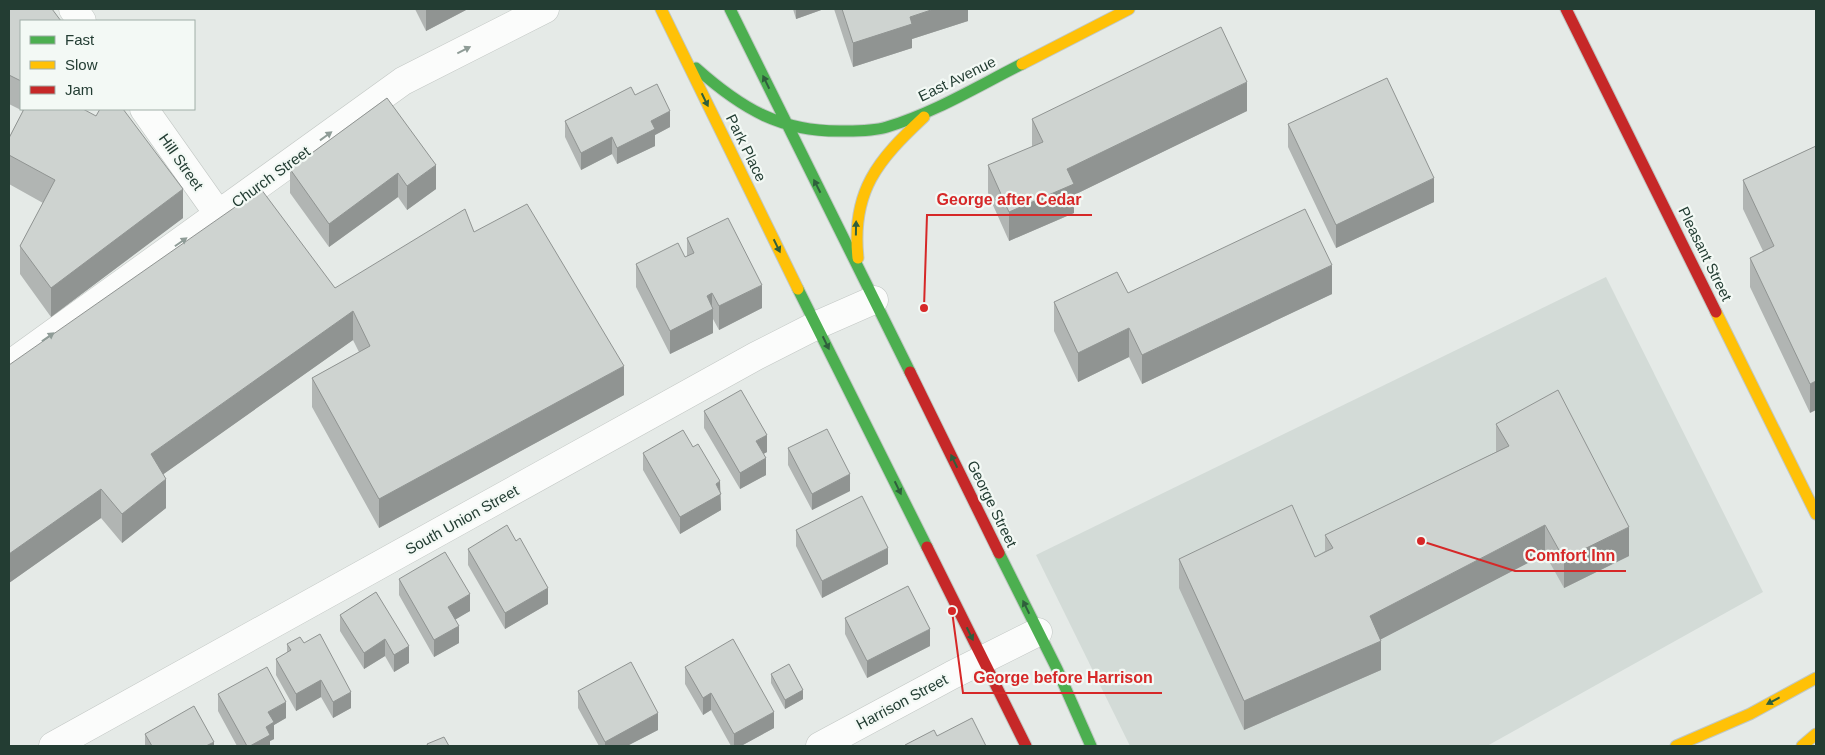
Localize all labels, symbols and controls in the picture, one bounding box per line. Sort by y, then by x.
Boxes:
legend [20,20,195,110]
text: Fast [65,31,95,48]
one-way arrow [456,46,471,54]
street label: East Avenue [915,53,998,105]
text: Slow [65,56,98,73]
one-way arrow [761,75,769,89]
text: Jam [65,81,93,98]
one-way arrow [702,93,710,107]
street label: Park Place [723,111,770,184]
street label: Hill Street [156,130,207,194]
one-way arrow [319,131,332,142]
street label: Church Street [228,142,314,211]
one-way arrow [813,179,821,193]
callout: George after Cedar [927,184,1092,215]
text: George after Cedar [937,191,1081,208]
street label: Pleasant Street [1675,204,1736,304]
one-way arrow [852,220,860,236]
one-way arrow [174,237,188,247]
one-way arrow [773,238,781,253]
one-way arrow [42,332,55,342]
one-way arrow [822,336,830,350]
one-way arrow [950,454,958,468]
street label: George Street [964,458,1021,551]
street label: South Union Street [402,481,522,558]
one-way arrow [894,481,902,496]
callout: Comfort Inn [1515,540,1626,571]
text: Comfort Inn [1525,547,1615,564]
one-way arrow [1022,600,1030,614]
one-way arrow [966,627,974,641]
callout: George before Harrison [963,662,1162,693]
text: George before Harrison [973,669,1153,686]
street label: Harrison Street [853,670,951,733]
one-way arrow [1766,697,1781,705]

